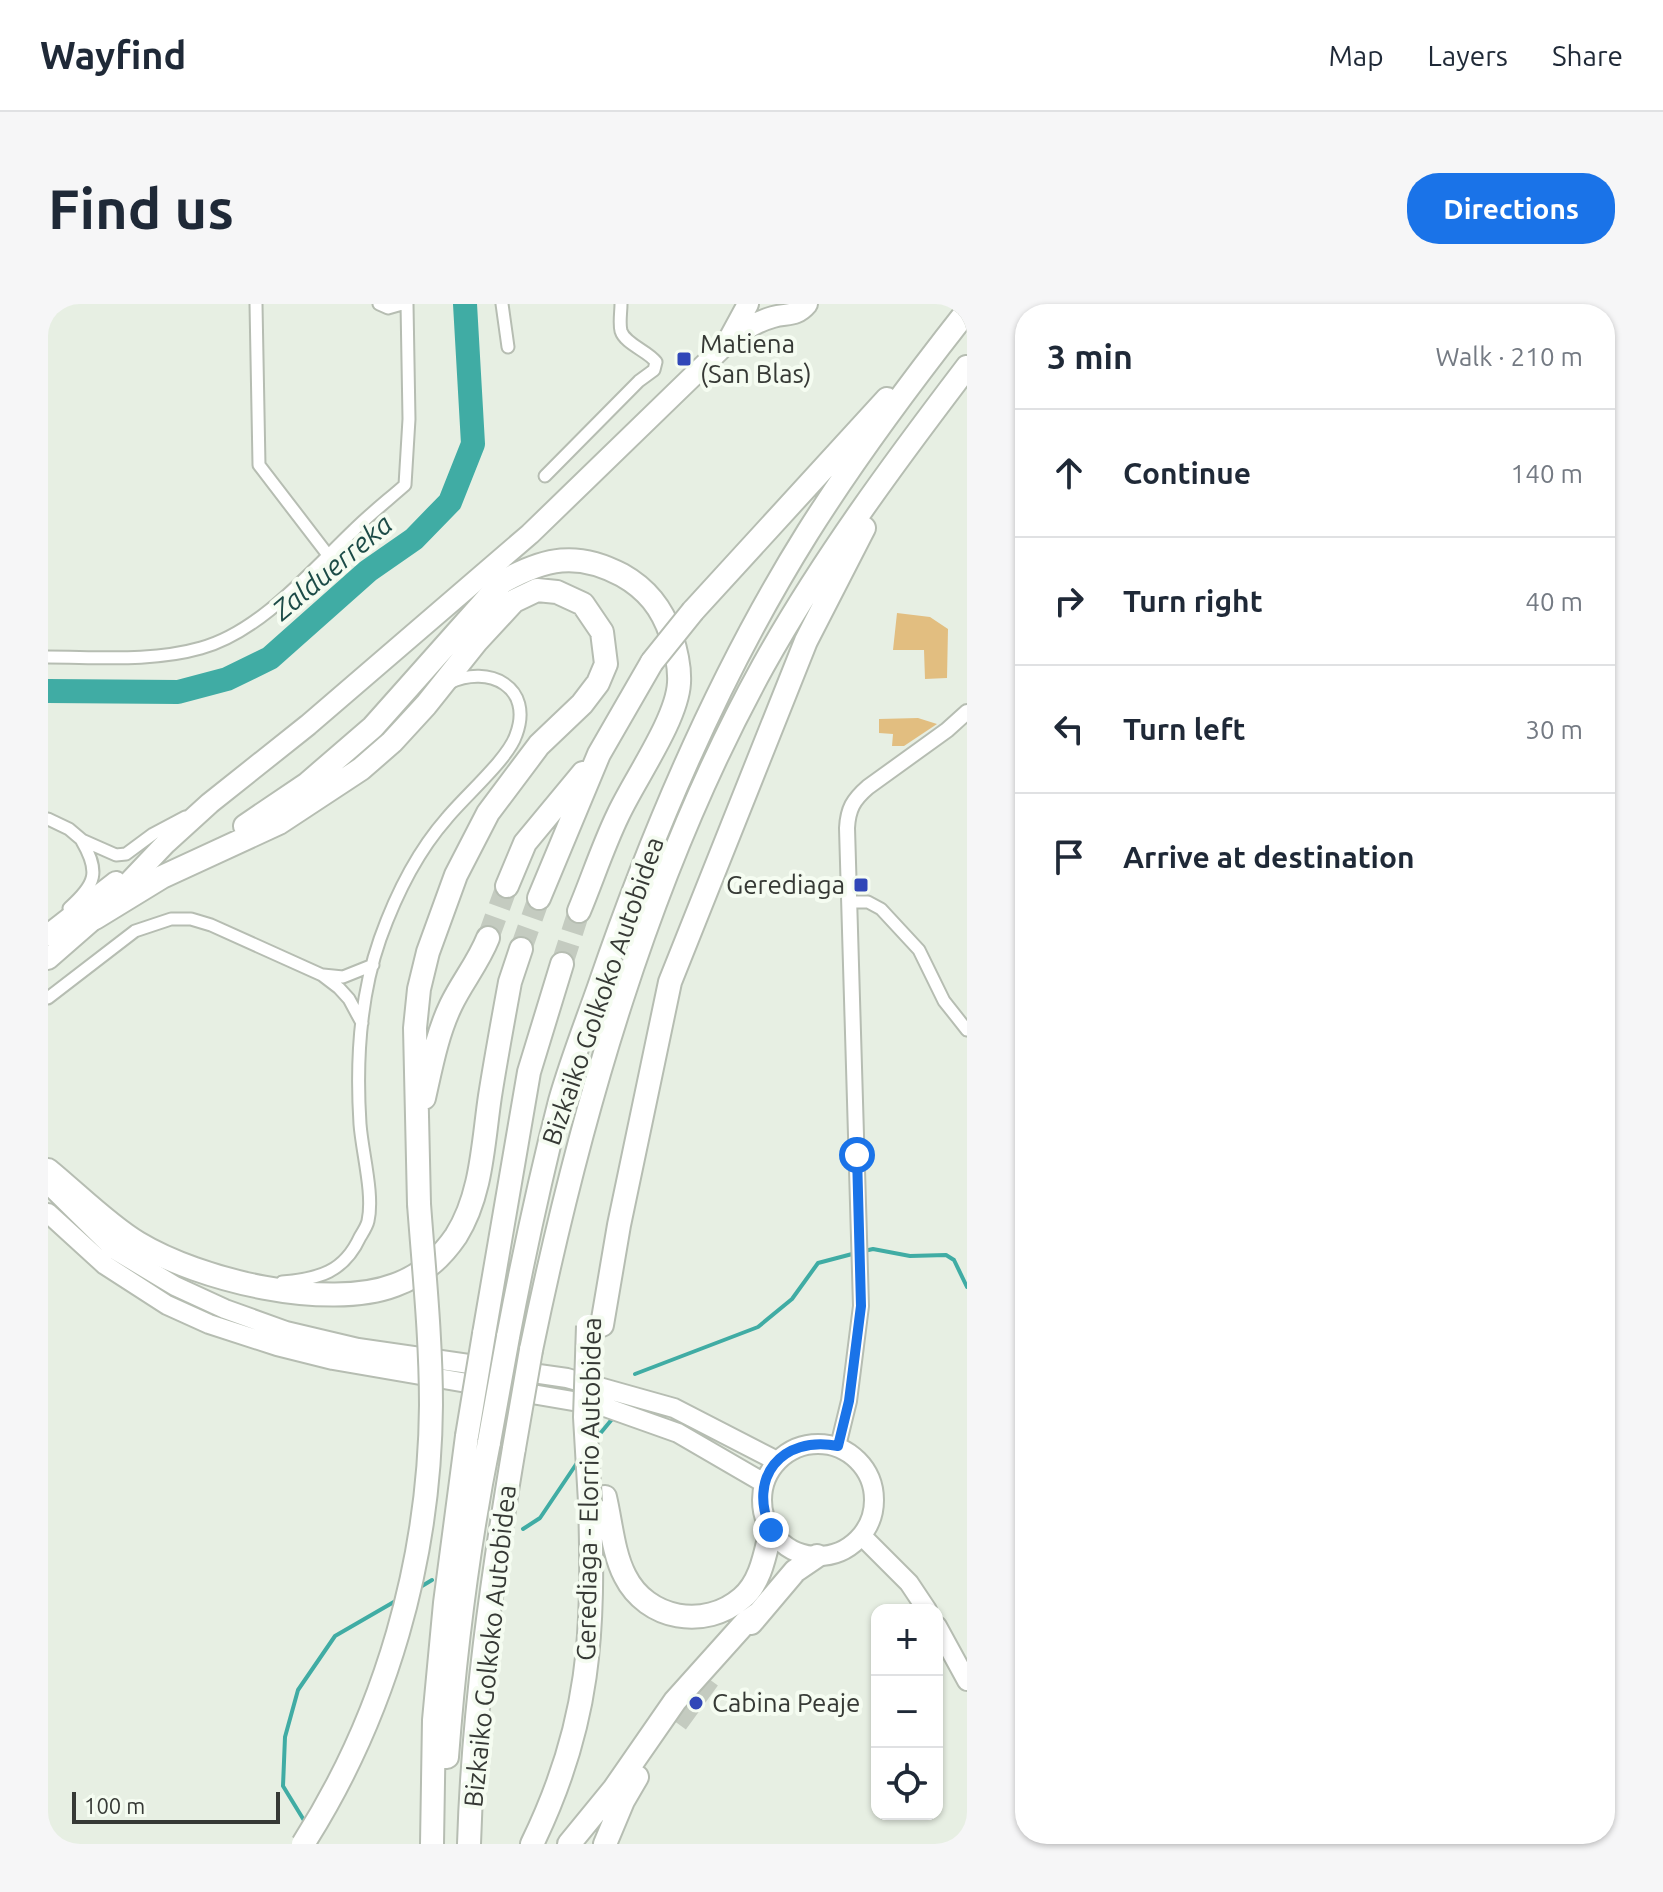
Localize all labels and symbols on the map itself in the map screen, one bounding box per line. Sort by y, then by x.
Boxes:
place label: Matiena (San Blas) [700,329,812,388]
marker: Matiena (San Blas) [675,350,693,368]
water label: Zalduerreka [265,508,398,626]
street label: Bizkaiko Golkoko Autobidea [536,833,669,1149]
place label: Gerediaga [726,870,845,899]
marker: Gerediaga [852,876,870,894]
route start [839,1137,875,1173]
street label: Gerediaga - Elorrio Autobidea [571,1317,606,1661]
street label: Bizkaiko Golkoko Autobidea [458,1483,521,1808]
route end [753,1512,789,1548]
place label: Cabina Peaje [712,1688,860,1717]
marker: Cabina Peaje [687,1694,705,1712]
scale bar [72,1788,280,1824]

